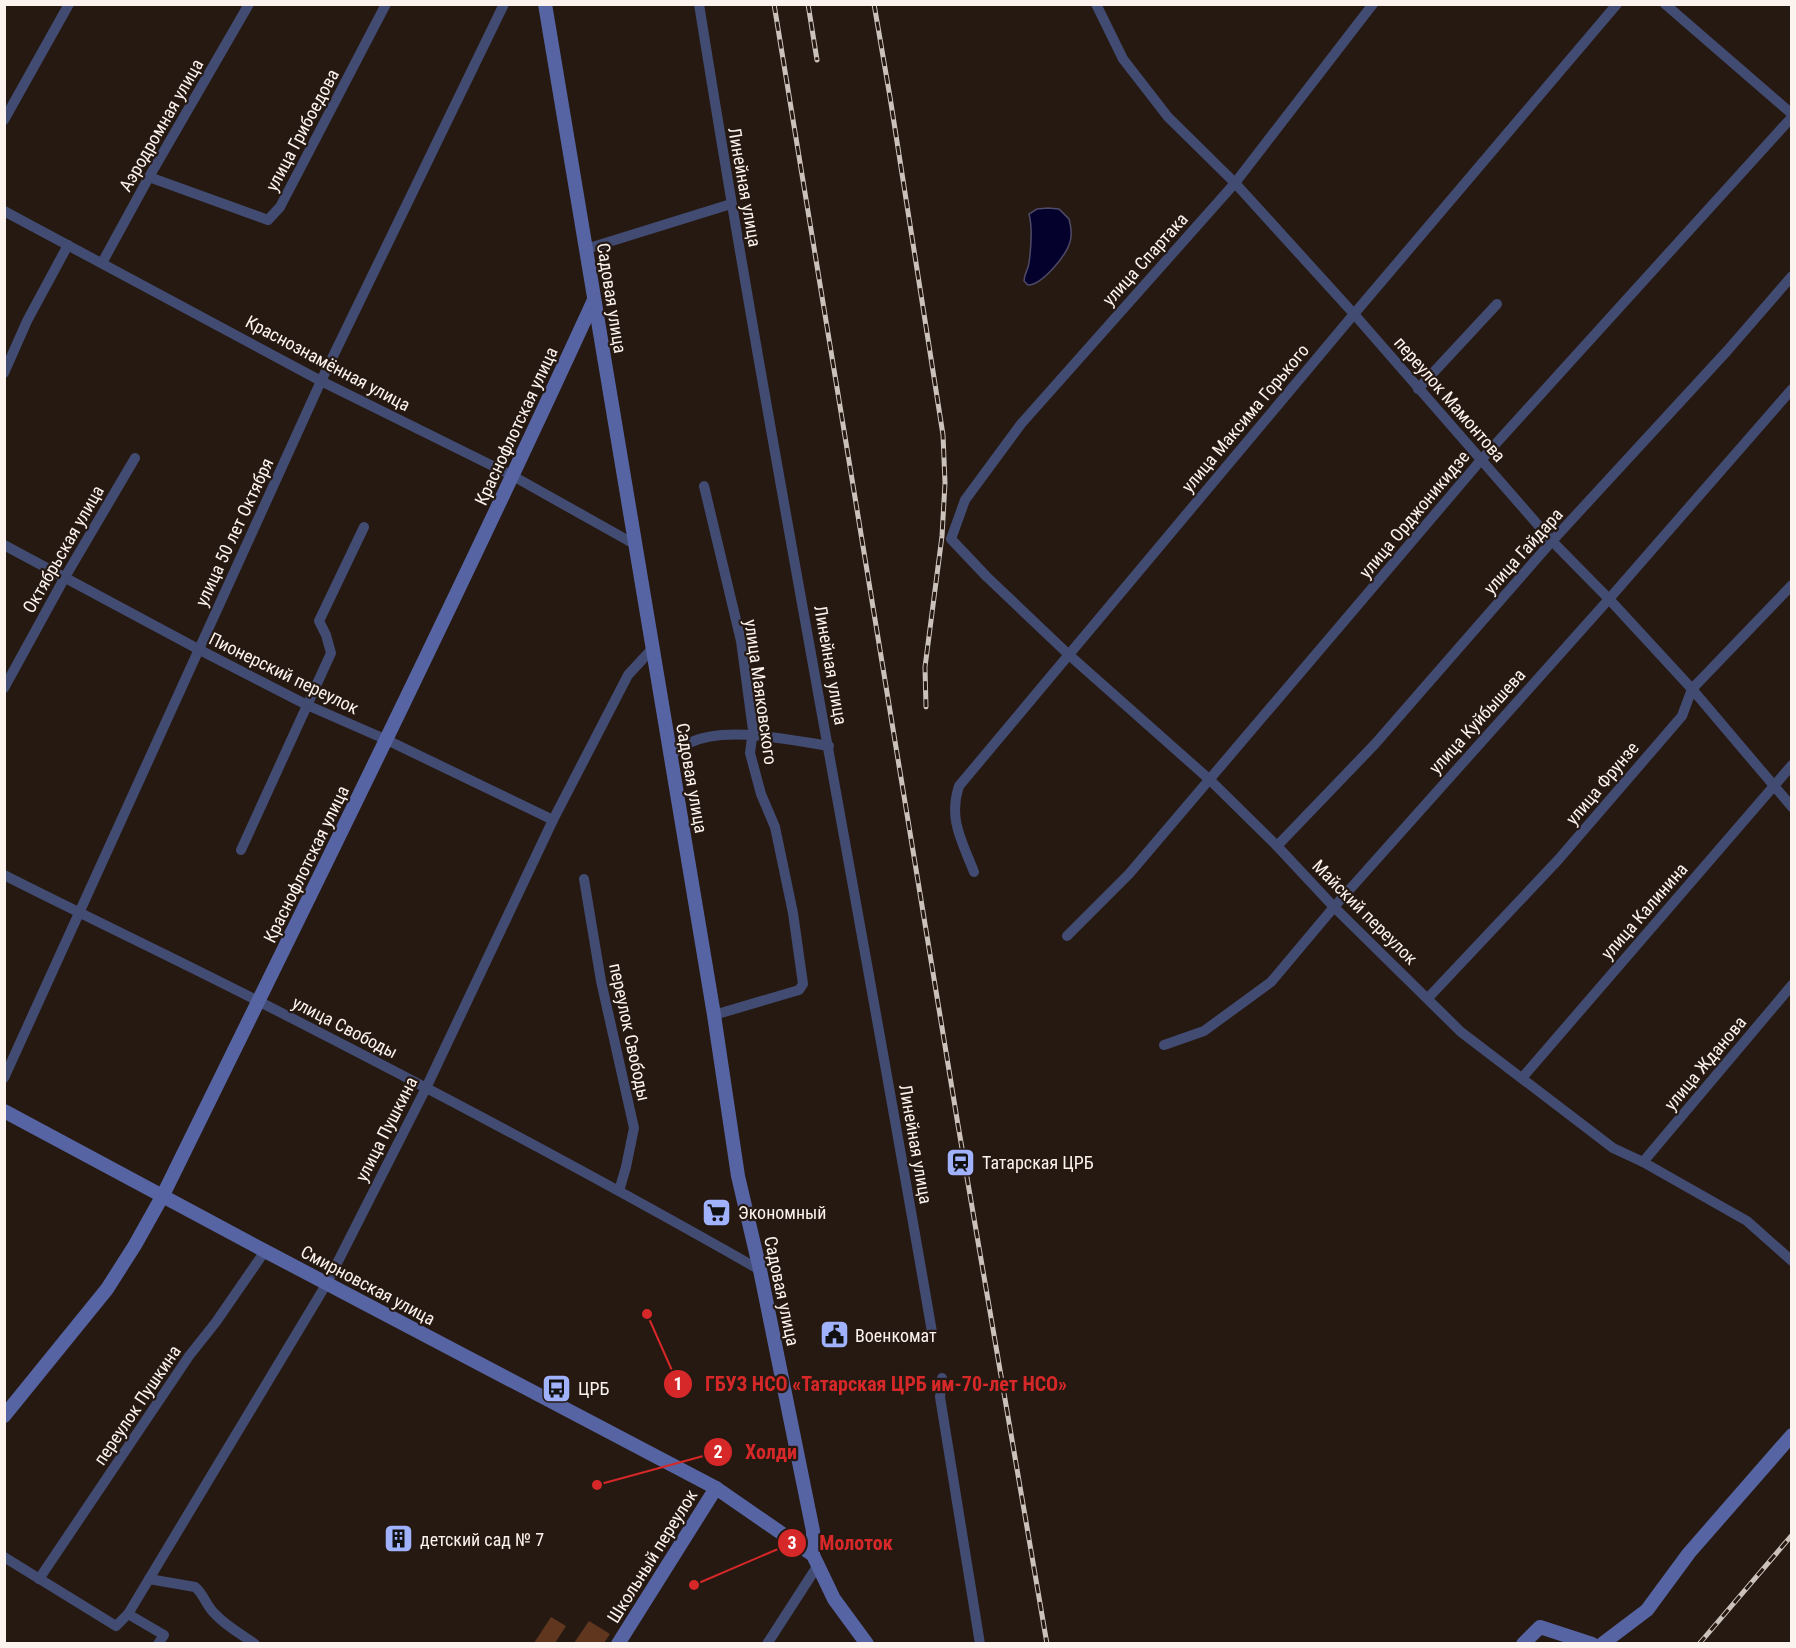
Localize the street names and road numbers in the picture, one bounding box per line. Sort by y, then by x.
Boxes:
street label: Аэродромная улица [115,55,207,195]
street label: улица Грибоедова [261,65,343,195]
street label: Линейная улица [724,126,766,248]
street label: улица Спартака [1098,208,1192,310]
street label: Садовая улица [593,241,631,355]
street label: Краснознамённая улица [242,311,414,415]
street label: переулок Мамонтова [1390,332,1510,466]
street label: улица Максима Горького [1177,340,1313,496]
street label: Краснофлотская улица [470,344,562,508]
street label: улица Орджоникидзе [1355,446,1473,582]
street label: улица 50 лет Октября [190,455,278,609]
street label: Октябрьская улица [18,481,108,617]
street label: улица Гайдара [1479,504,1567,598]
street label: Линейная улица [810,604,852,726]
street label: улица Маяковского [740,618,782,766]
street label: Пионерский переулок [206,628,363,719]
street label: улица Куйбышева [1424,664,1530,778]
street label: Садовая улица [672,721,712,835]
street label: улица Фрунзе [1561,737,1643,829]
street label: Краснофлотская улица [259,782,353,946]
street label: Майский переулок [1308,855,1422,969]
street label: улица Калинина [1596,859,1692,963]
street label: переулок Свободы [605,961,655,1103]
street label: улица Свободы [289,992,401,1062]
street label: улица Жданова [1660,1012,1750,1114]
street label: улица Пушкина [351,1073,421,1185]
street label: Линейная улица [895,1083,937,1205]
street label: Садовая улица [760,1234,804,1348]
street label: Смирновская улица [297,1241,439,1329]
street label: переулок Пушкина [89,1341,185,1469]
street label: Школьный переулок [602,1485,702,1627]

